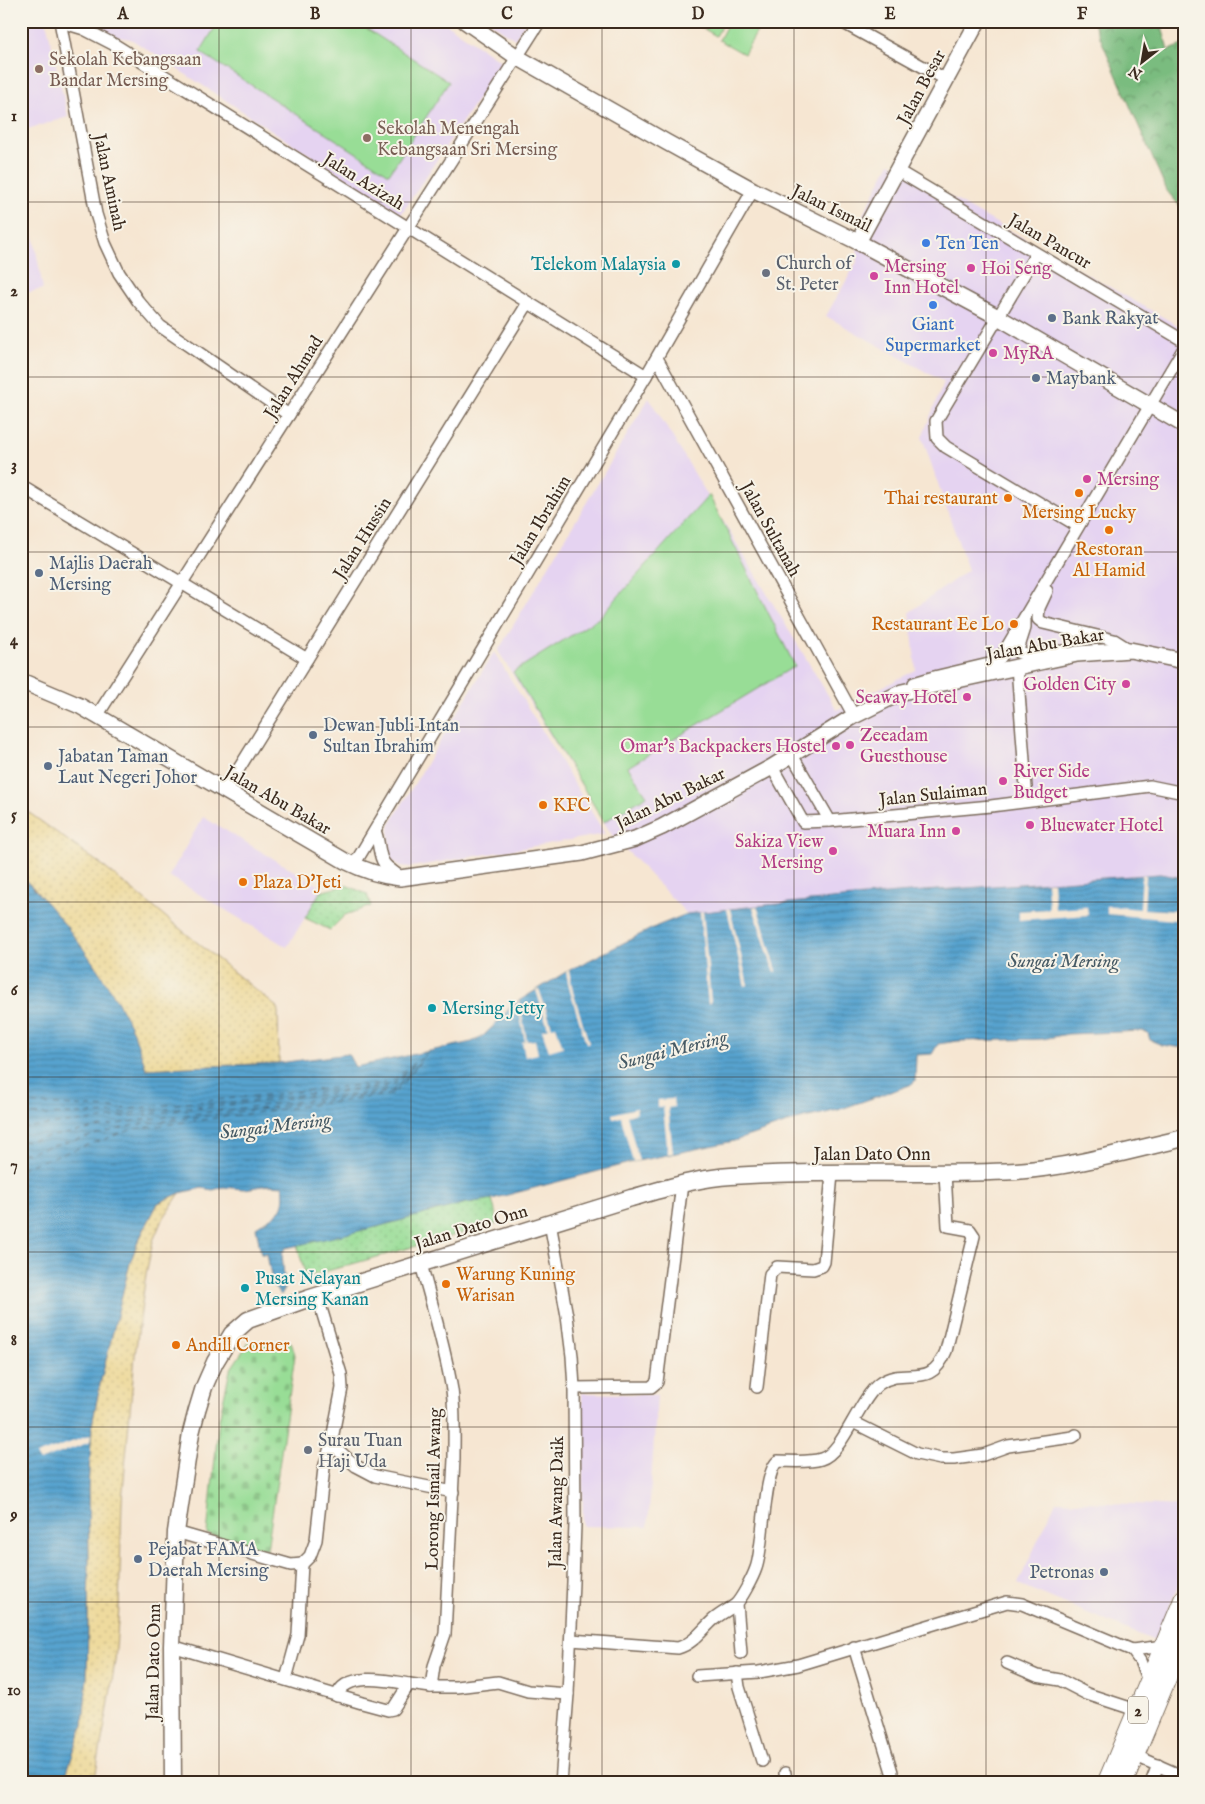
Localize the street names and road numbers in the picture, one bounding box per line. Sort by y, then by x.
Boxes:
street label: Jalan Besar [892,46,952,131]
street label: Jalan Aminah [87,130,130,233]
street label: Jalan Azizah [316,147,409,217]
street label: Jalan Ismail [786,179,875,239]
street label: Jalan Pancur [1002,208,1095,276]
street label: Jalan Ahmad [259,332,329,425]
street label: Jalan Ibrahim [504,472,577,572]
street label: Jalan Sultanah [733,476,805,582]
street label: Jalan Hussin [328,493,398,586]
street label: Jalan Abu Bakar [982,624,1107,668]
street label: Jalan Abu Bakar [218,760,335,841]
street label: Jalan Abu Bakar [610,763,730,837]
street label: Jalan Sulaiman [876,778,989,813]
street label: Jalan Dato Onn [812,1144,931,1167]
street label: Jalan Dato Onn [410,1200,531,1257]
street label: Lorong Ismail Awang [422,1407,447,1570]
street label: Jalan Awang Daik [545,1435,570,1570]
street label: Jalan Dato Onn [142,1603,167,1723]
road number: 2 [1128,1696,1148,1724]

